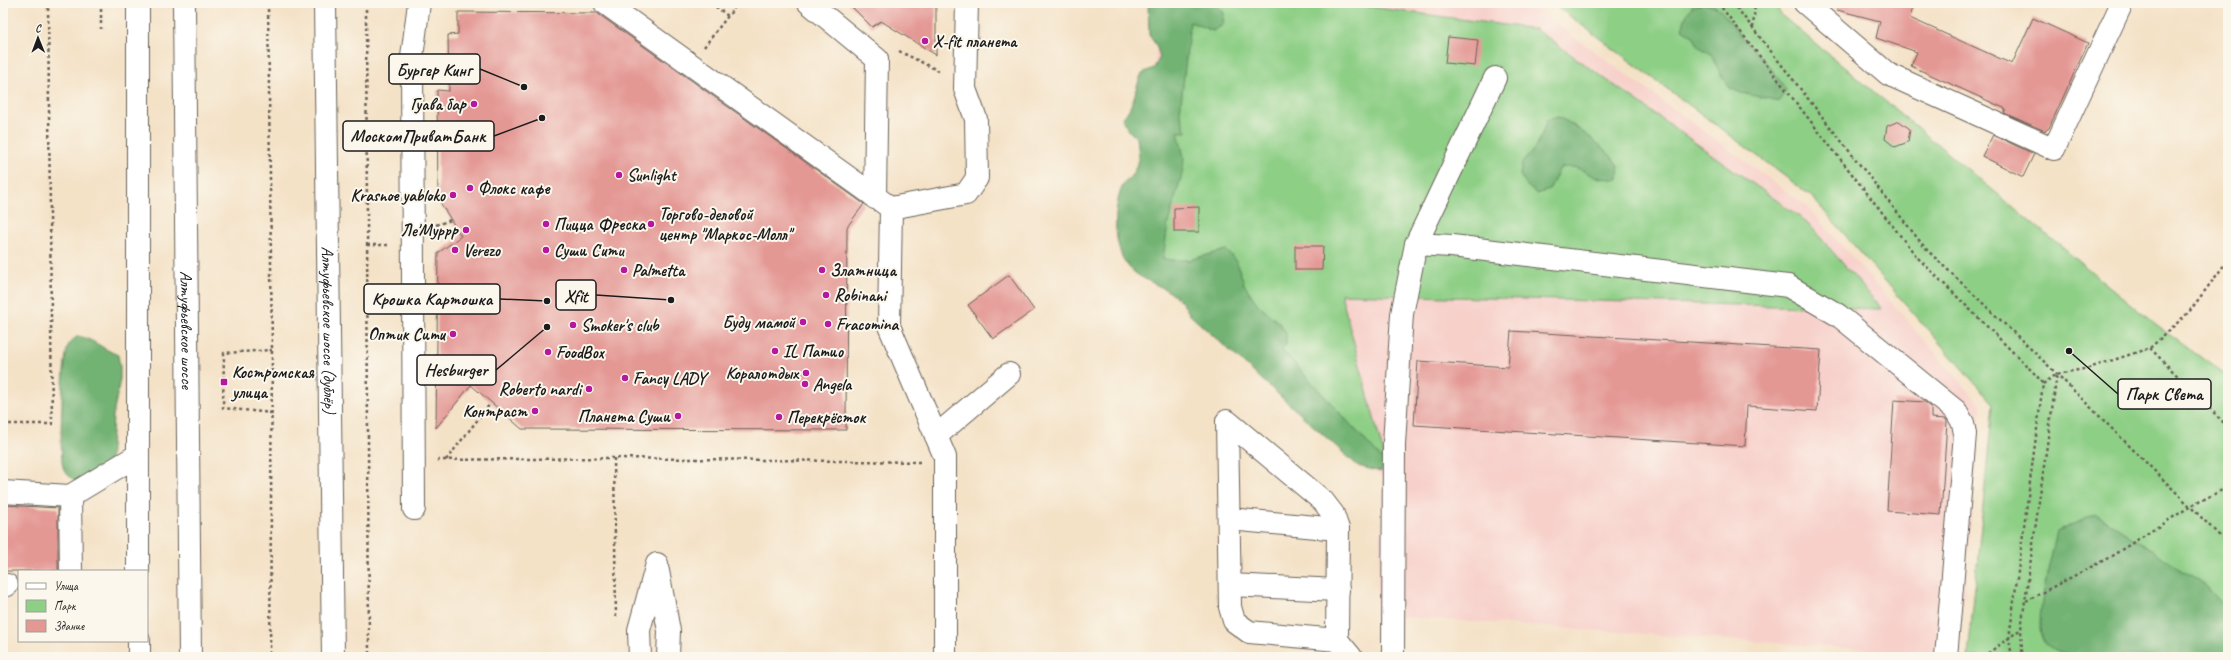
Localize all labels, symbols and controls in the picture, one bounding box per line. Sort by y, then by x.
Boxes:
north arrow [18,18,58,58]
text: С [35,21,42,35]
place label: X-fit планета [933,31,1018,52]
marker: X-fit планета [920,36,930,46]
callout: Бургер Кинг [389,54,480,84]
text: Бургер Кинг [396,59,474,81]
place label: Гуава бар [411,94,468,115]
marker: Гуава бар [469,99,479,109]
callout: МоскомПриватБанк [343,121,494,151]
text: МоскомПриватБанк [351,125,487,147]
place label: Sunlight [627,165,678,186]
marker: Sunlight [614,170,624,180]
place label: Флокс кафе [478,178,551,199]
marker: Флокс кафе [465,183,475,193]
place label: Krasnoe yabloko [351,185,447,206]
marker: Krasnoe yabloko [448,190,458,200]
place label: Торгово-деловой центр "Маркос-Молл" [659,204,795,245]
place label: Пицца Фреска [554,214,647,235]
marker: Пицца Фреска [541,219,551,229]
marker: Торгово-деловой центр "Маркос-Молл" [646,219,656,229]
place label: Ле'Муррр [400,220,460,241]
marker: Ле'Муррр [461,225,471,235]
place label: Verezo [463,240,502,261]
place label: Суши Сити [554,240,625,261]
marker: Verezo [450,245,460,255]
marker: Суши Сити [541,245,551,255]
street label: Алтуфьевское шоссе (дублёр) [317,246,340,415]
place label: Palmetta [632,260,686,281]
place label: Златница [830,260,897,281]
marker: Palmetta [619,265,629,275]
marker: Златница [817,265,827,275]
street label: Алтуфьевское шоссе [175,271,198,391]
callout: Xfit [556,280,596,310]
callout: Крошка Картошка [364,284,500,314]
text: Xfit [564,285,590,307]
place label: Robinani [834,285,889,306]
text: Крошка Картошка [372,288,493,310]
marker: Robinani [821,290,831,300]
place label: Буду мамой [722,312,797,333]
place label: Fracomina [836,314,899,335]
place label: Smoker's club [581,315,660,336]
marker: Буду мамой [798,317,808,327]
marker: Fracomina [823,319,833,329]
marker: Smoker's club [568,320,578,330]
place label: Оптик Сити [368,324,446,345]
marker: Оптик Сити [448,329,458,339]
place label: IL Патио [783,341,845,362]
place label: FoodBox [556,342,606,363]
marker: IL Патио [770,346,780,356]
marker: FoodBox [543,347,553,357]
callout: Hesburger [417,355,496,385]
text: Hesburger [425,359,490,381]
place label: Костромская улица [230,362,314,403]
place label: Коралотдых [726,363,800,384]
place label: Fancy LADY [633,368,709,389]
marker: Коралотдых [801,368,811,378]
marker: Fancy LADY [620,373,630,383]
place label: Angela [813,374,853,395]
marker: Костромская улица [219,377,229,387]
place label: Roberto nardi [499,379,584,400]
marker: Angela [800,379,810,389]
callout: Парк Света [2118,379,2211,409]
text: Парк Света [2125,383,2205,405]
marker: Roberto nardi [584,384,594,394]
place label: Контраст [463,401,528,422]
marker: Контраст [530,406,540,416]
place label: Планета Суши [578,406,671,427]
place label: Перекрёсток [787,407,867,428]
marker: Планета Суши [673,411,683,421]
marker: Перекрёсток [774,412,784,422]
legend [18,570,148,642]
text: Улица [54,578,79,594]
text: Парк [54,598,77,614]
text: Здание [54,618,85,634]

